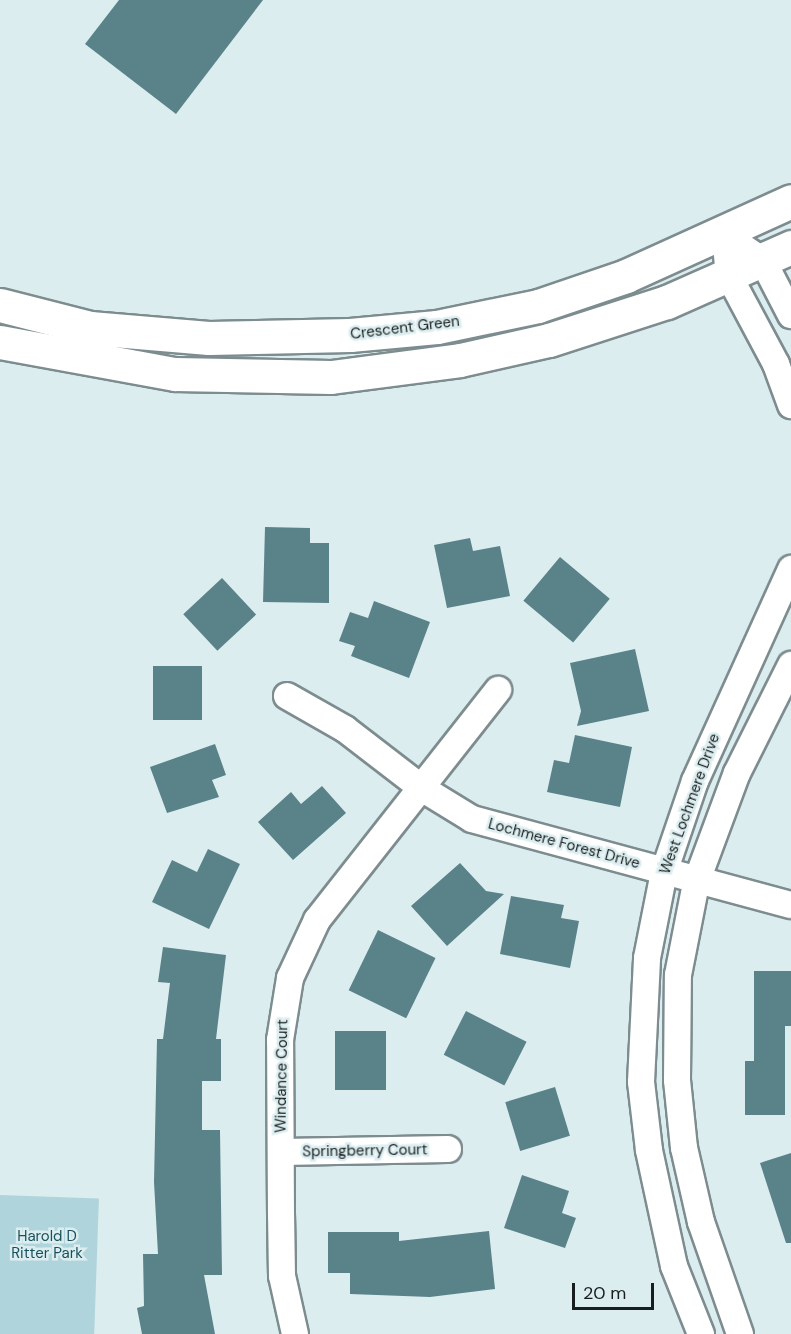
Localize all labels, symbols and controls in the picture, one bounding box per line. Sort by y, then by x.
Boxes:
street label: Crescent Green [349,312,461,344]
street label: West Lochmere Drive [656,731,724,877]
street label: Lochmere Forest Drive [486,815,642,873]
street label: Windance Court [272,1019,292,1133]
street label: Springberry Court [302,1141,428,1161]
park label: Harold D Ritter Park [11,1227,83,1262]
scale bar [575,1271,658,1309]
text: 20 m [583,1281,626,1305]

